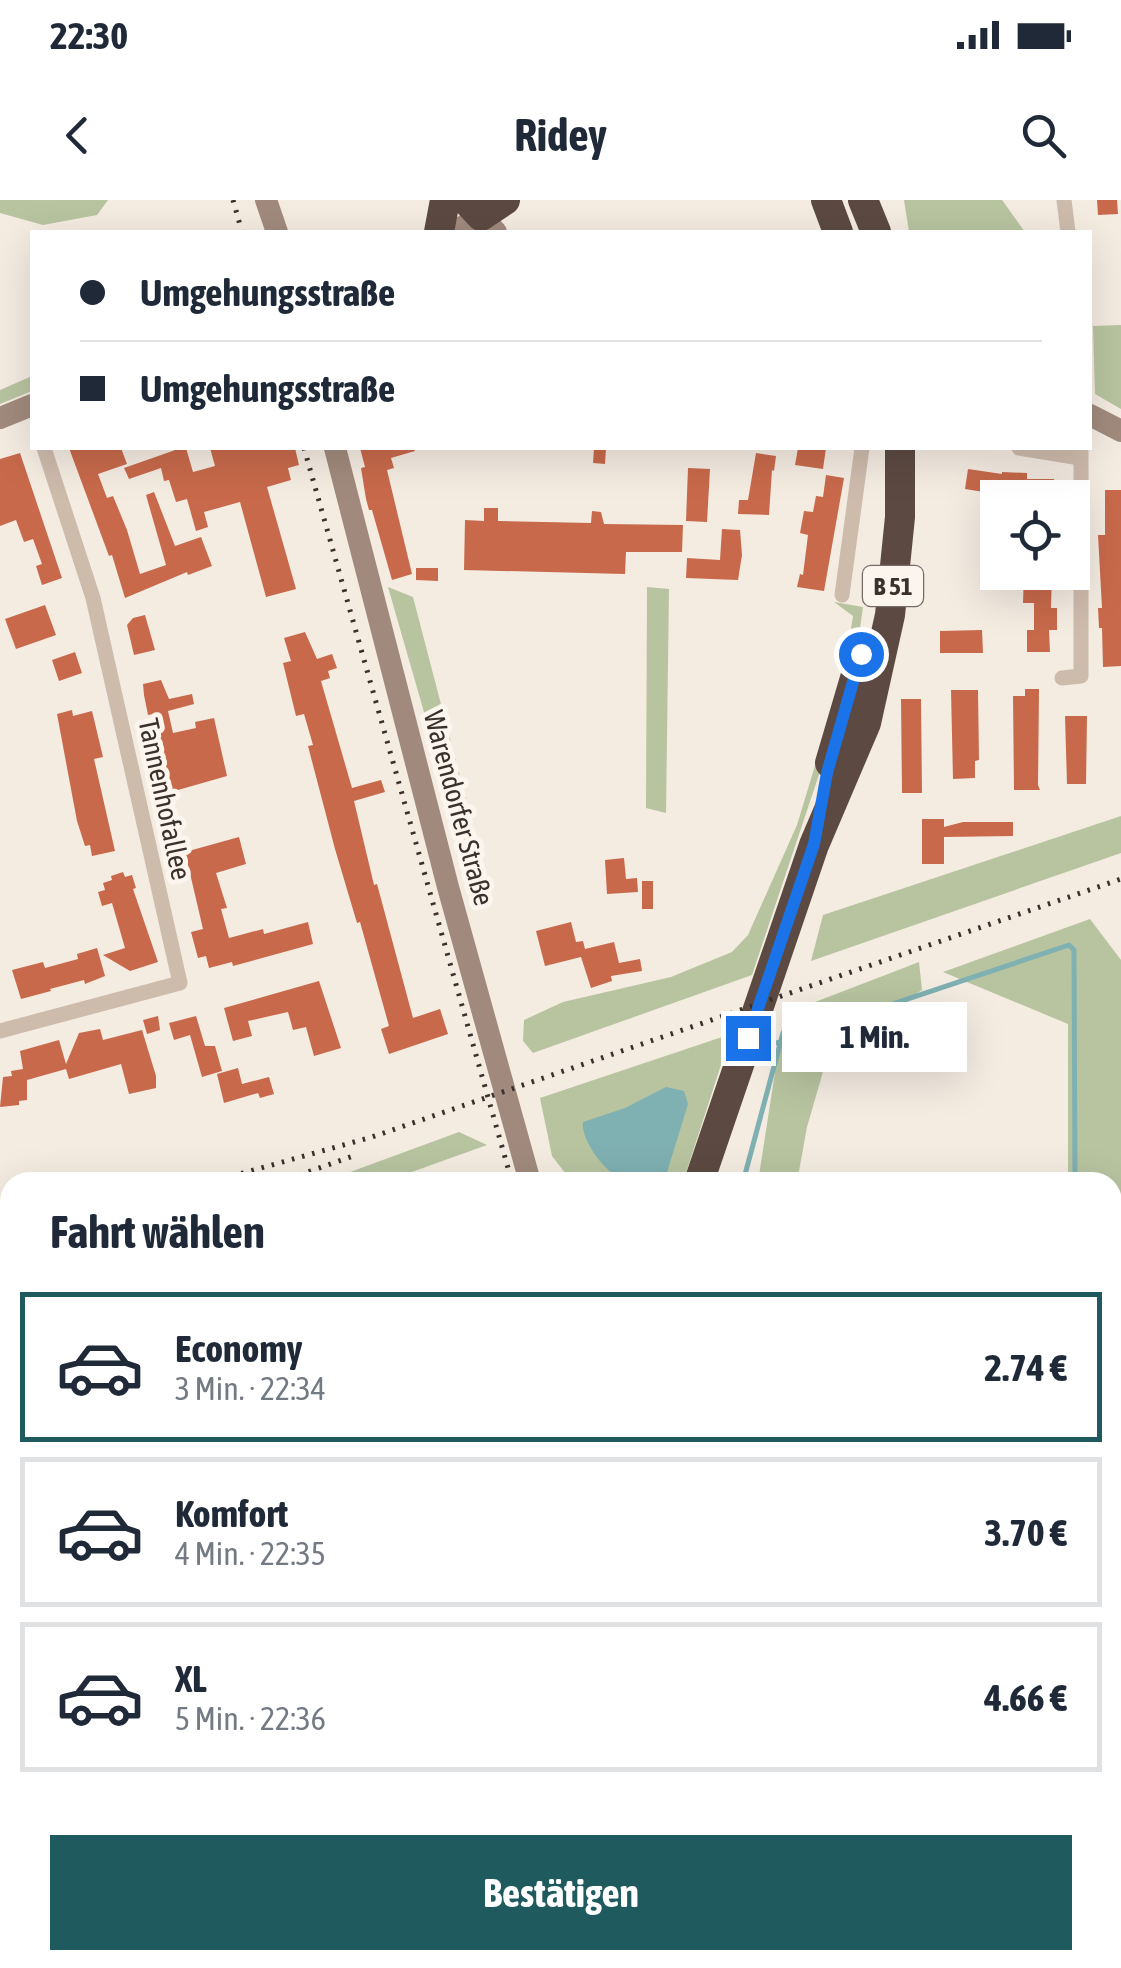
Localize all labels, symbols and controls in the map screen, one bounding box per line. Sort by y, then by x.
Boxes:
text: 22:30 [50,14,128,57]
icon: back [50,108,105,163]
icon: search [1016,108,1071,163]
text: Ridey [514,109,607,161]
text: Umgehungsstraße [140,271,395,314]
text: Umgehungsstraße [140,367,395,410]
map controls [980,480,1090,590]
button: locate [980,480,1090,590]
road number: B 51 [863,566,923,606]
route start [839,632,884,677]
street label: Warendorfer Straße [418,707,500,909]
street label: Tannenhofallee [132,715,198,883]
callout: 1 Min. [783,1003,968,1073]
route end [726,1016,771,1061]
text: 1 Min. [840,1018,909,1055]
text: Fahrt wählen [50,1206,265,1258]
icon: car [55,1322,145,1412]
text: Economy [175,1327,302,1370]
text: 2.74 € [984,1346,1067,1389]
text: 3 Min. · 22:34 [175,1370,326,1407]
icon: car [55,1487,145,1577]
text: Komfort [175,1492,288,1535]
text: 3.70 € [984,1511,1067,1554]
text: 4 Min. · 22:35 [175,1535,326,1572]
icon: car [55,1652,145,1742]
text: XL [175,1657,207,1700]
text: 4.66 € [984,1676,1067,1719]
text: 5 Min. · 22:36 [175,1700,326,1737]
button: Bestätigen [50,1835,1072,1950]

